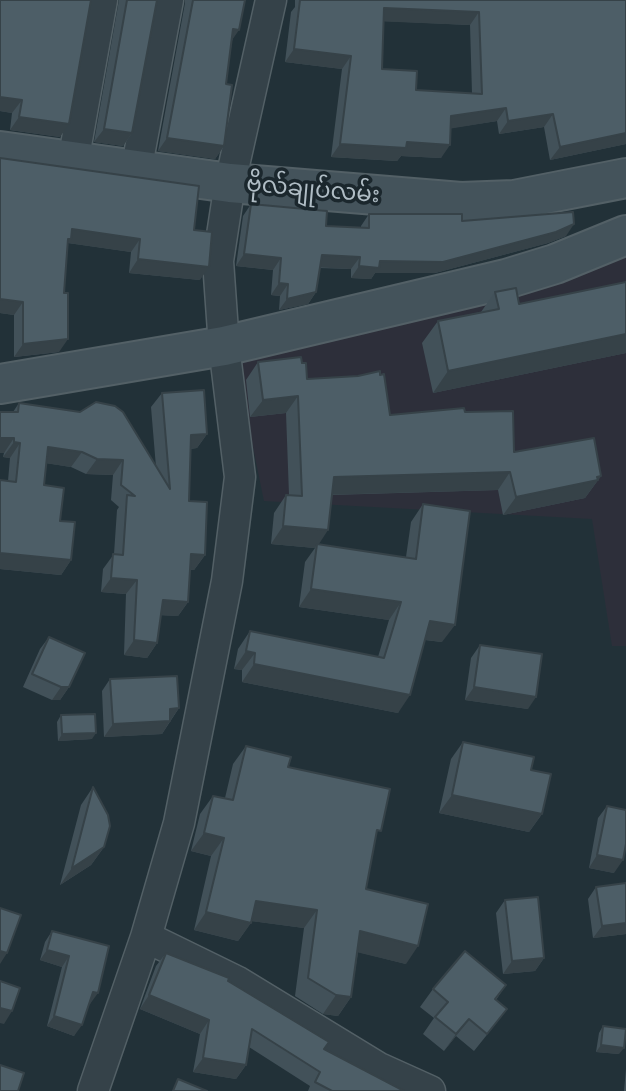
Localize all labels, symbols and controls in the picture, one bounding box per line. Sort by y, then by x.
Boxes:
street label: ဗိုလ်‌ချုပ်‌လမ်း [245,170,381,210]

